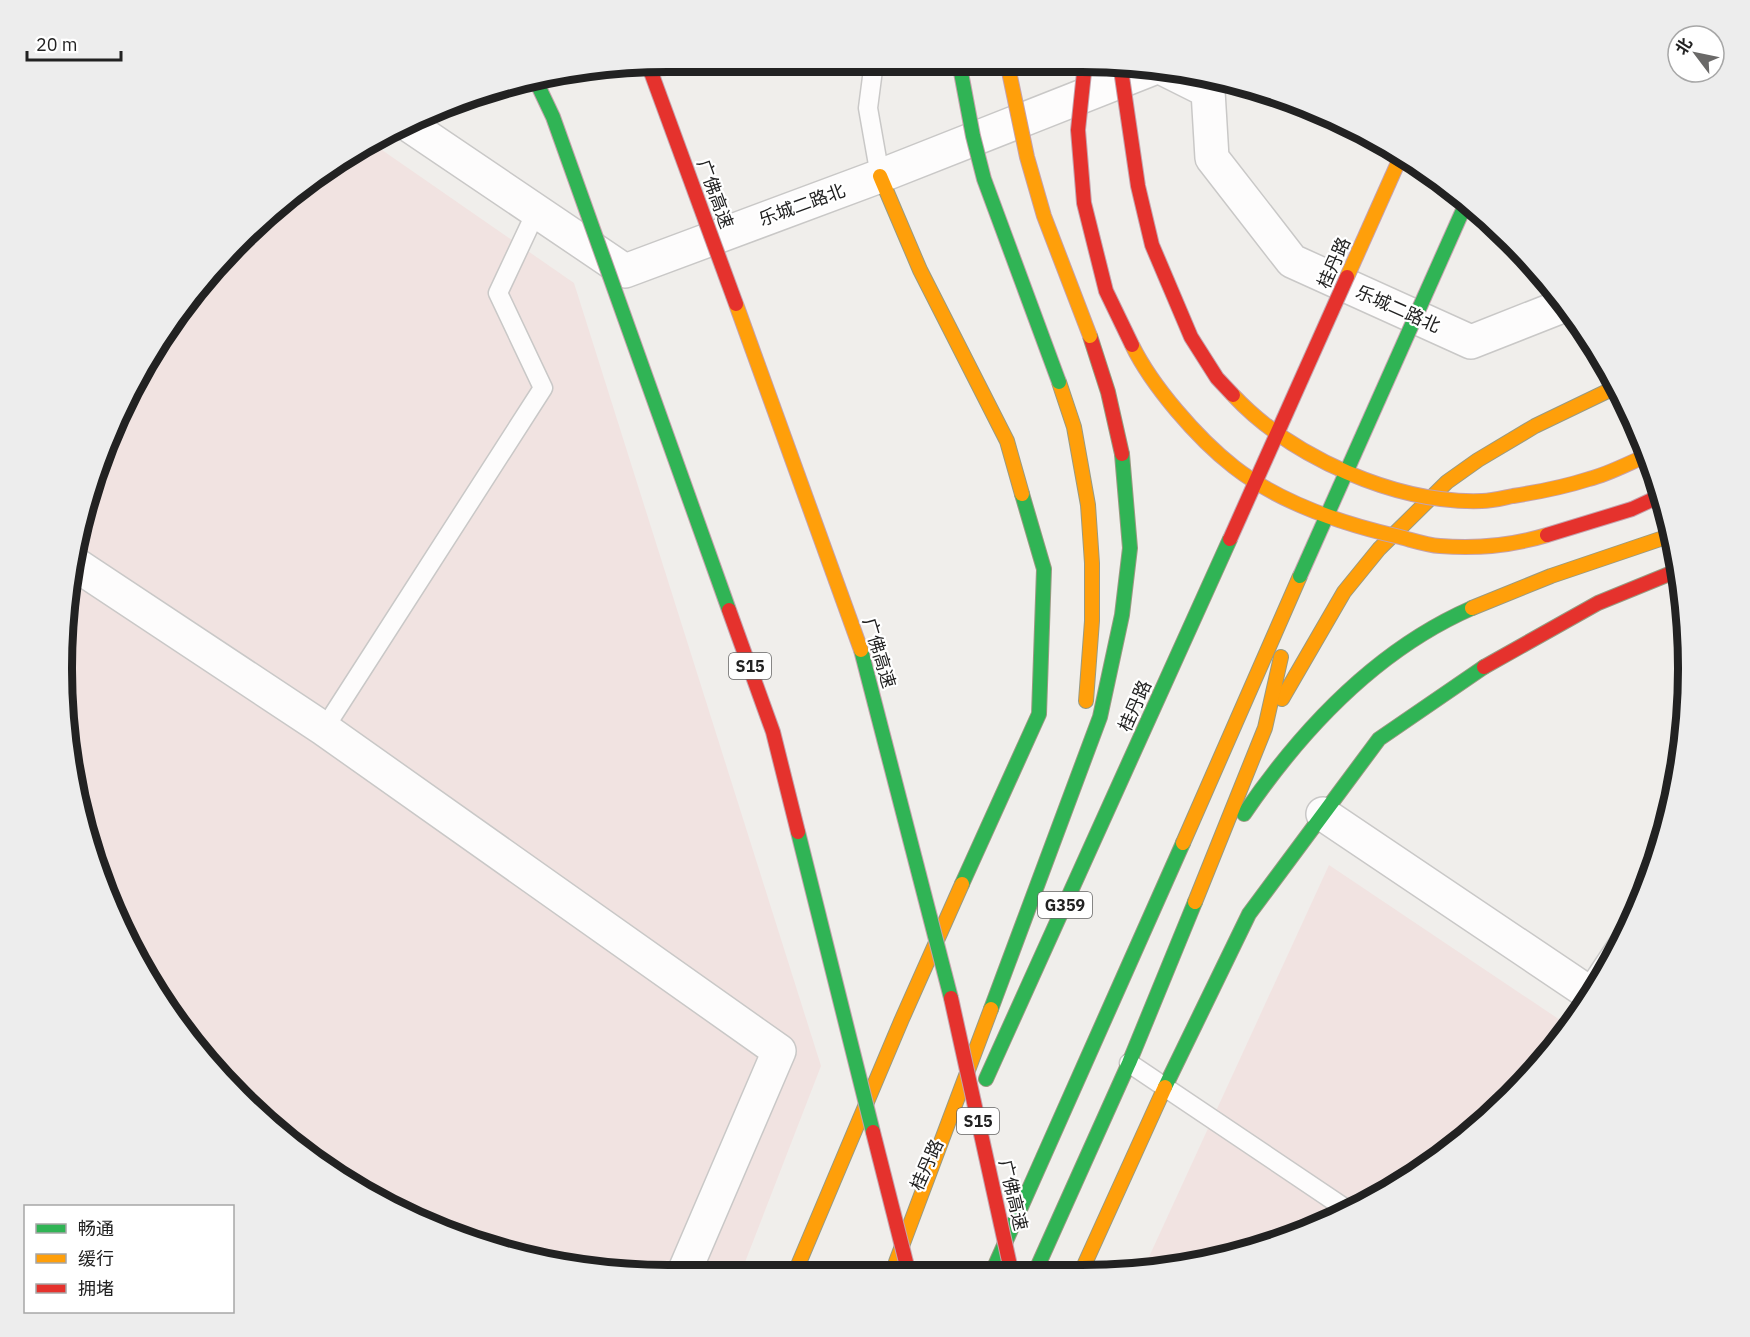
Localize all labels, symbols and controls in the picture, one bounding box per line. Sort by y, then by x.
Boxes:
scale bar [27,24,122,62]
north arrow [1666,24,1726,84]
text: 20 m [36,33,78,56]
text: 北 [1671,34,1696,58]
street label: 广佛高速 [692,156,739,232]
street label: 乐城二路北 [756,178,848,231]
street label: 桂丹路 [1312,233,1355,292]
street label: 乐城二路北 [1352,280,1444,337]
street label: 广佛高速 [858,615,901,691]
road number: S15 [729,653,771,679]
street label: 桂丹路 [1113,676,1156,735]
road number: G359 [1038,892,1092,918]
road number: S15 [957,1108,999,1134]
street label: 桂丹路 [905,1135,948,1194]
street label: 广佛高速 [994,1157,1033,1233]
legend [24,1205,234,1313]
text: 畅通 [78,1217,114,1240]
text: 缓行 [78,1247,114,1270]
text: 拥堵 [78,1277,114,1300]

